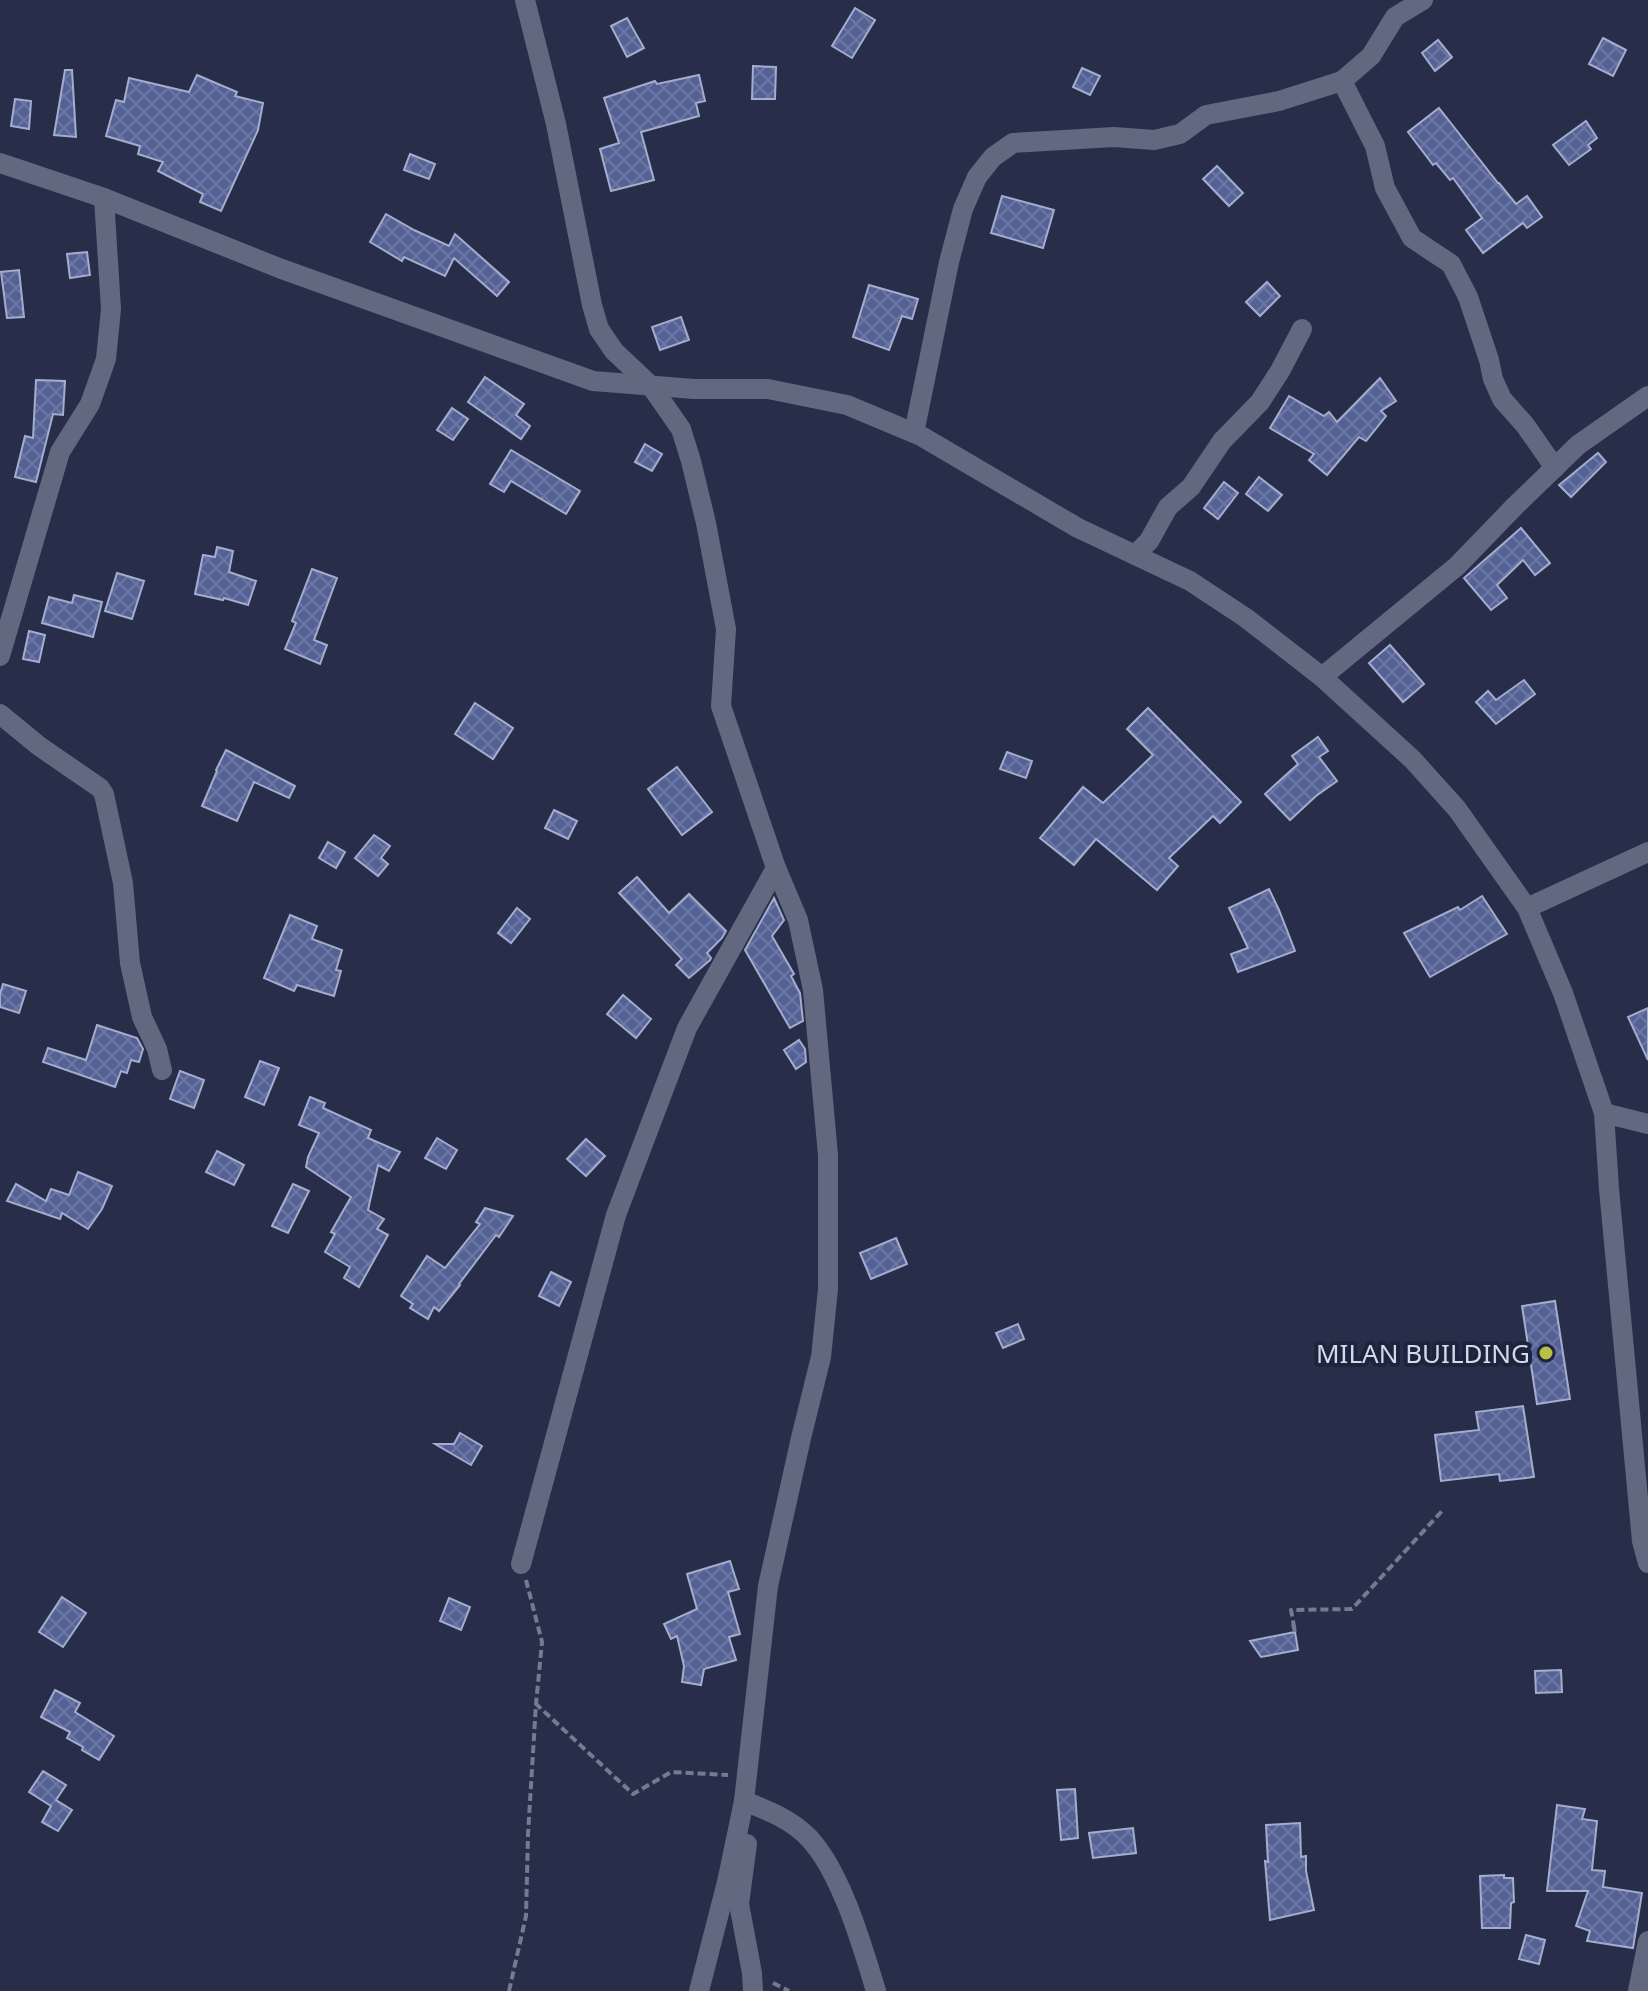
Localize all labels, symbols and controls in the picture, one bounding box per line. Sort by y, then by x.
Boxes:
place label: MILAN BUILDING [1316,1335,1530,1371]
marker: MILAN BUILDING [1537,1344,1555,1362]

